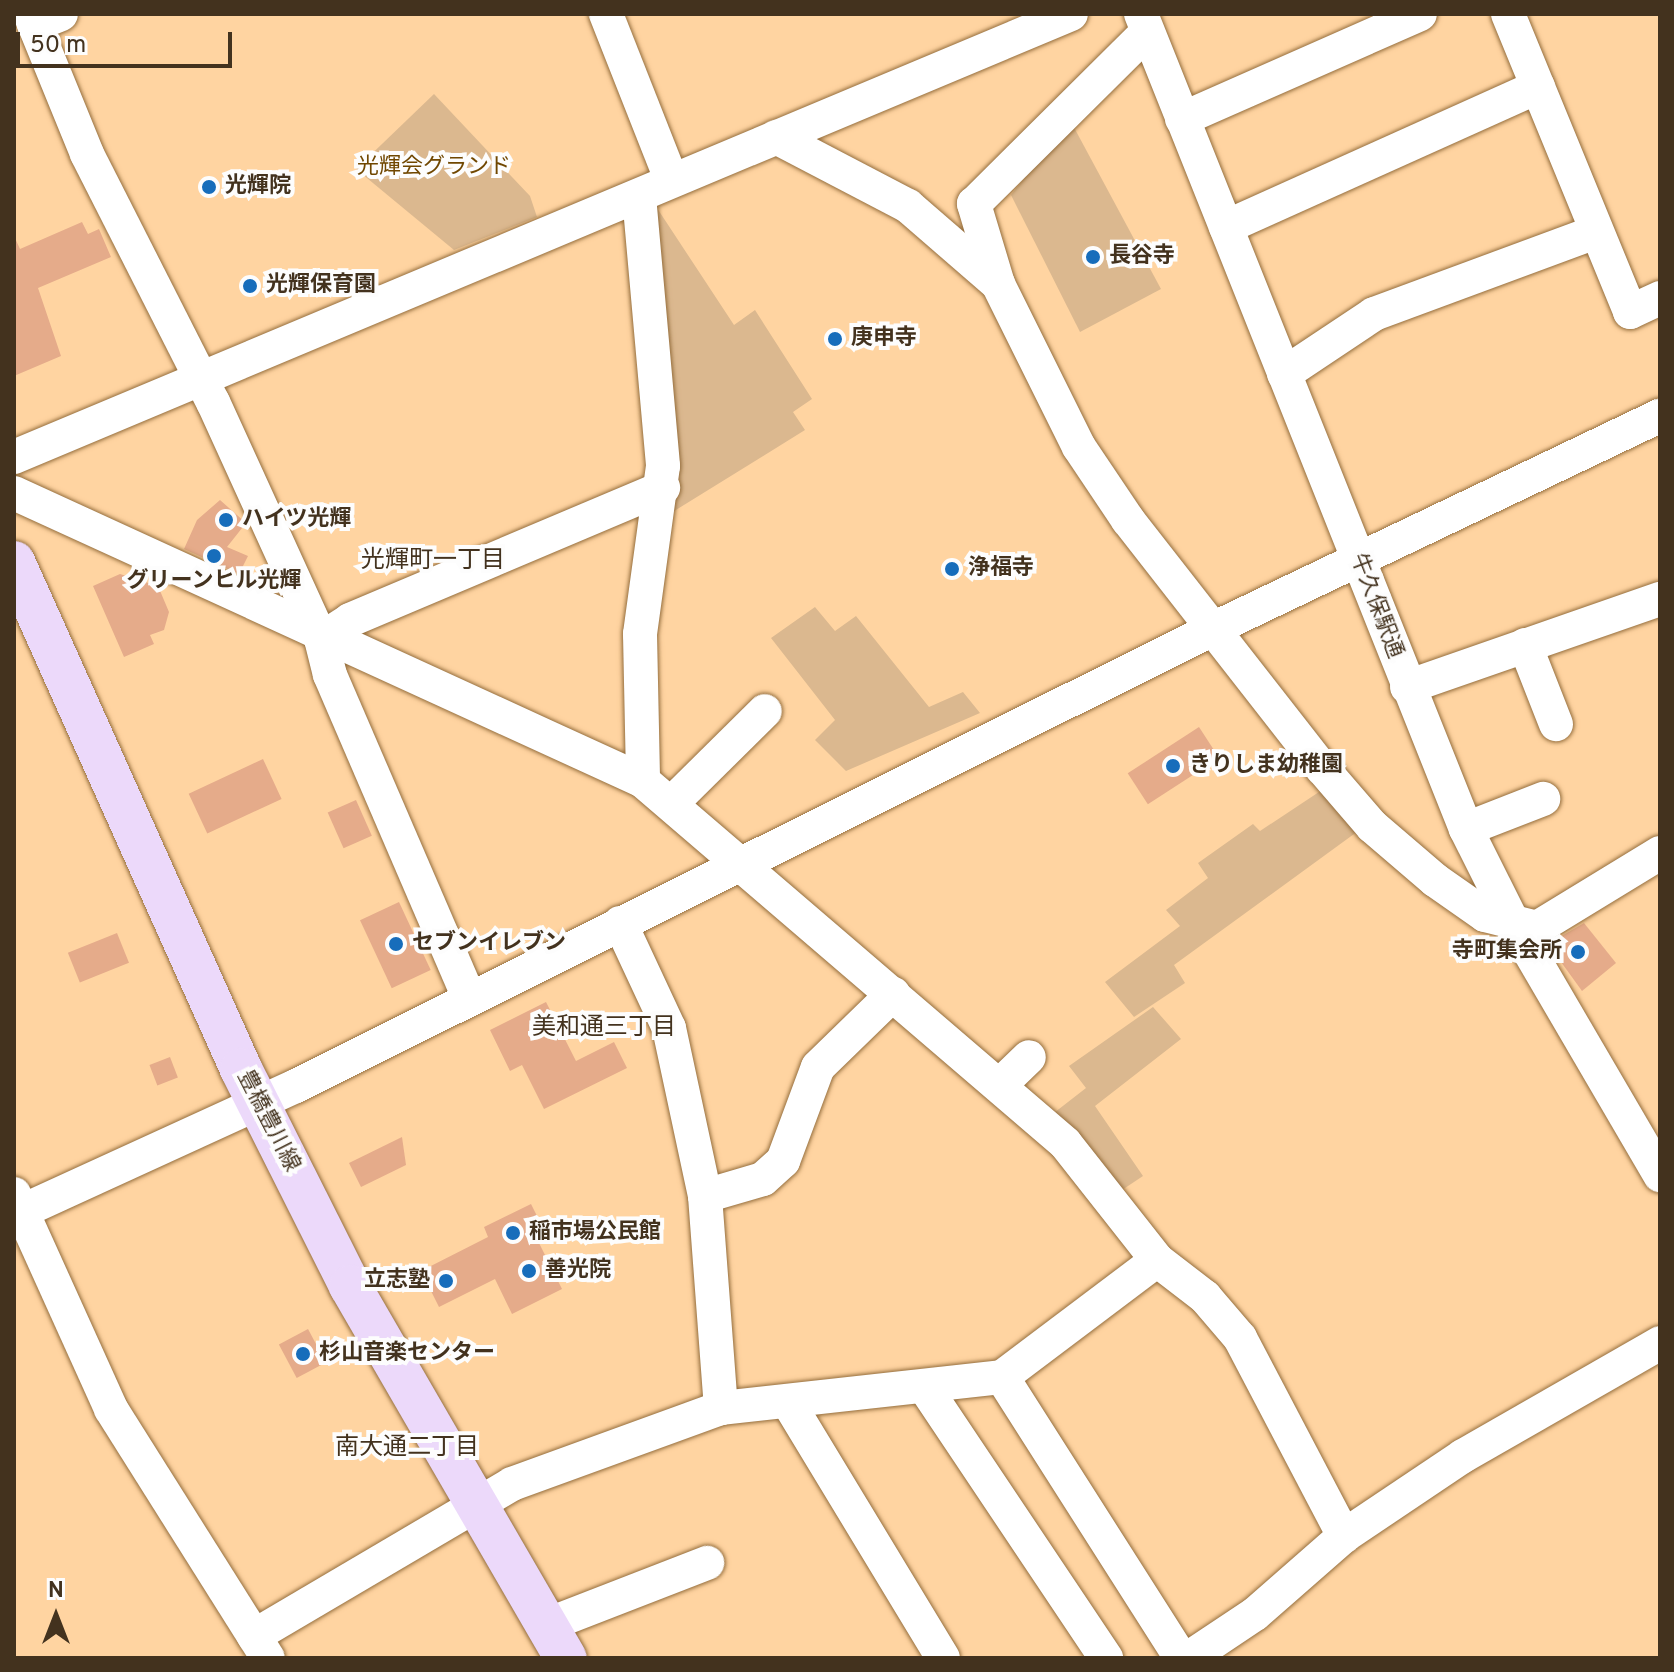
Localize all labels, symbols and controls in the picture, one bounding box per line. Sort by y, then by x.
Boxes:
scale bar [20,16,236,66]
text: 50 m [30,31,86,61]
park label: 光輝会グランド [357,155,511,181]
place label: 光輝院 [225,174,291,200]
marker: 光輝院 [200,178,218,196]
place label: 長谷寺 [1109,244,1175,270]
marker: 長谷寺 [1084,248,1102,266]
place label: 光輝保育園 [266,273,376,299]
marker: 光輝保育園 [241,277,259,295]
place label: 庚申寺 [851,326,917,352]
marker: 庚申寺 [826,330,844,348]
place label: ハイツ光輝 [242,507,352,533]
marker: ハイツ光輝 [217,511,235,529]
marker: グリーンヒル光輝 [205,547,223,565]
district label: 光輝町一丁目 [361,548,505,576]
street label: 牛久保駅通 [1344,550,1408,662]
place label: 浄福寺 [968,556,1034,582]
marker: 浄福寺 [943,560,961,578]
place label: グリーンヒル光輝 [126,569,302,595]
place label: きりしま幼稚園 [1189,753,1343,779]
marker: きりしま幼稚園 [1164,757,1182,775]
place label: セブンイレブン [412,931,566,957]
marker: セブンイレブン [387,935,405,953]
place label: 寺町集会所 [1452,939,1562,965]
marker: 寺町集会所 [1569,943,1587,961]
district label: 美和通三丁目 [532,1015,676,1043]
street label: 豊橋豊川線 [231,1066,305,1176]
place label: 稲市場公民館 [529,1220,661,1246]
marker: 稲市場公民館 [504,1224,522,1242]
place label: 善光院 [545,1258,611,1284]
marker: 善光院 [520,1262,538,1280]
place label: 立志塾 [364,1268,430,1294]
marker: 立志塾 [437,1272,455,1290]
place label: 杉山音楽センター [319,1341,495,1367]
marker: 杉山音楽センター [294,1345,312,1363]
district label: 南大通二丁目 [335,1435,479,1463]
north arrow [16,1576,96,1656]
text: N [48,1578,64,1605]

